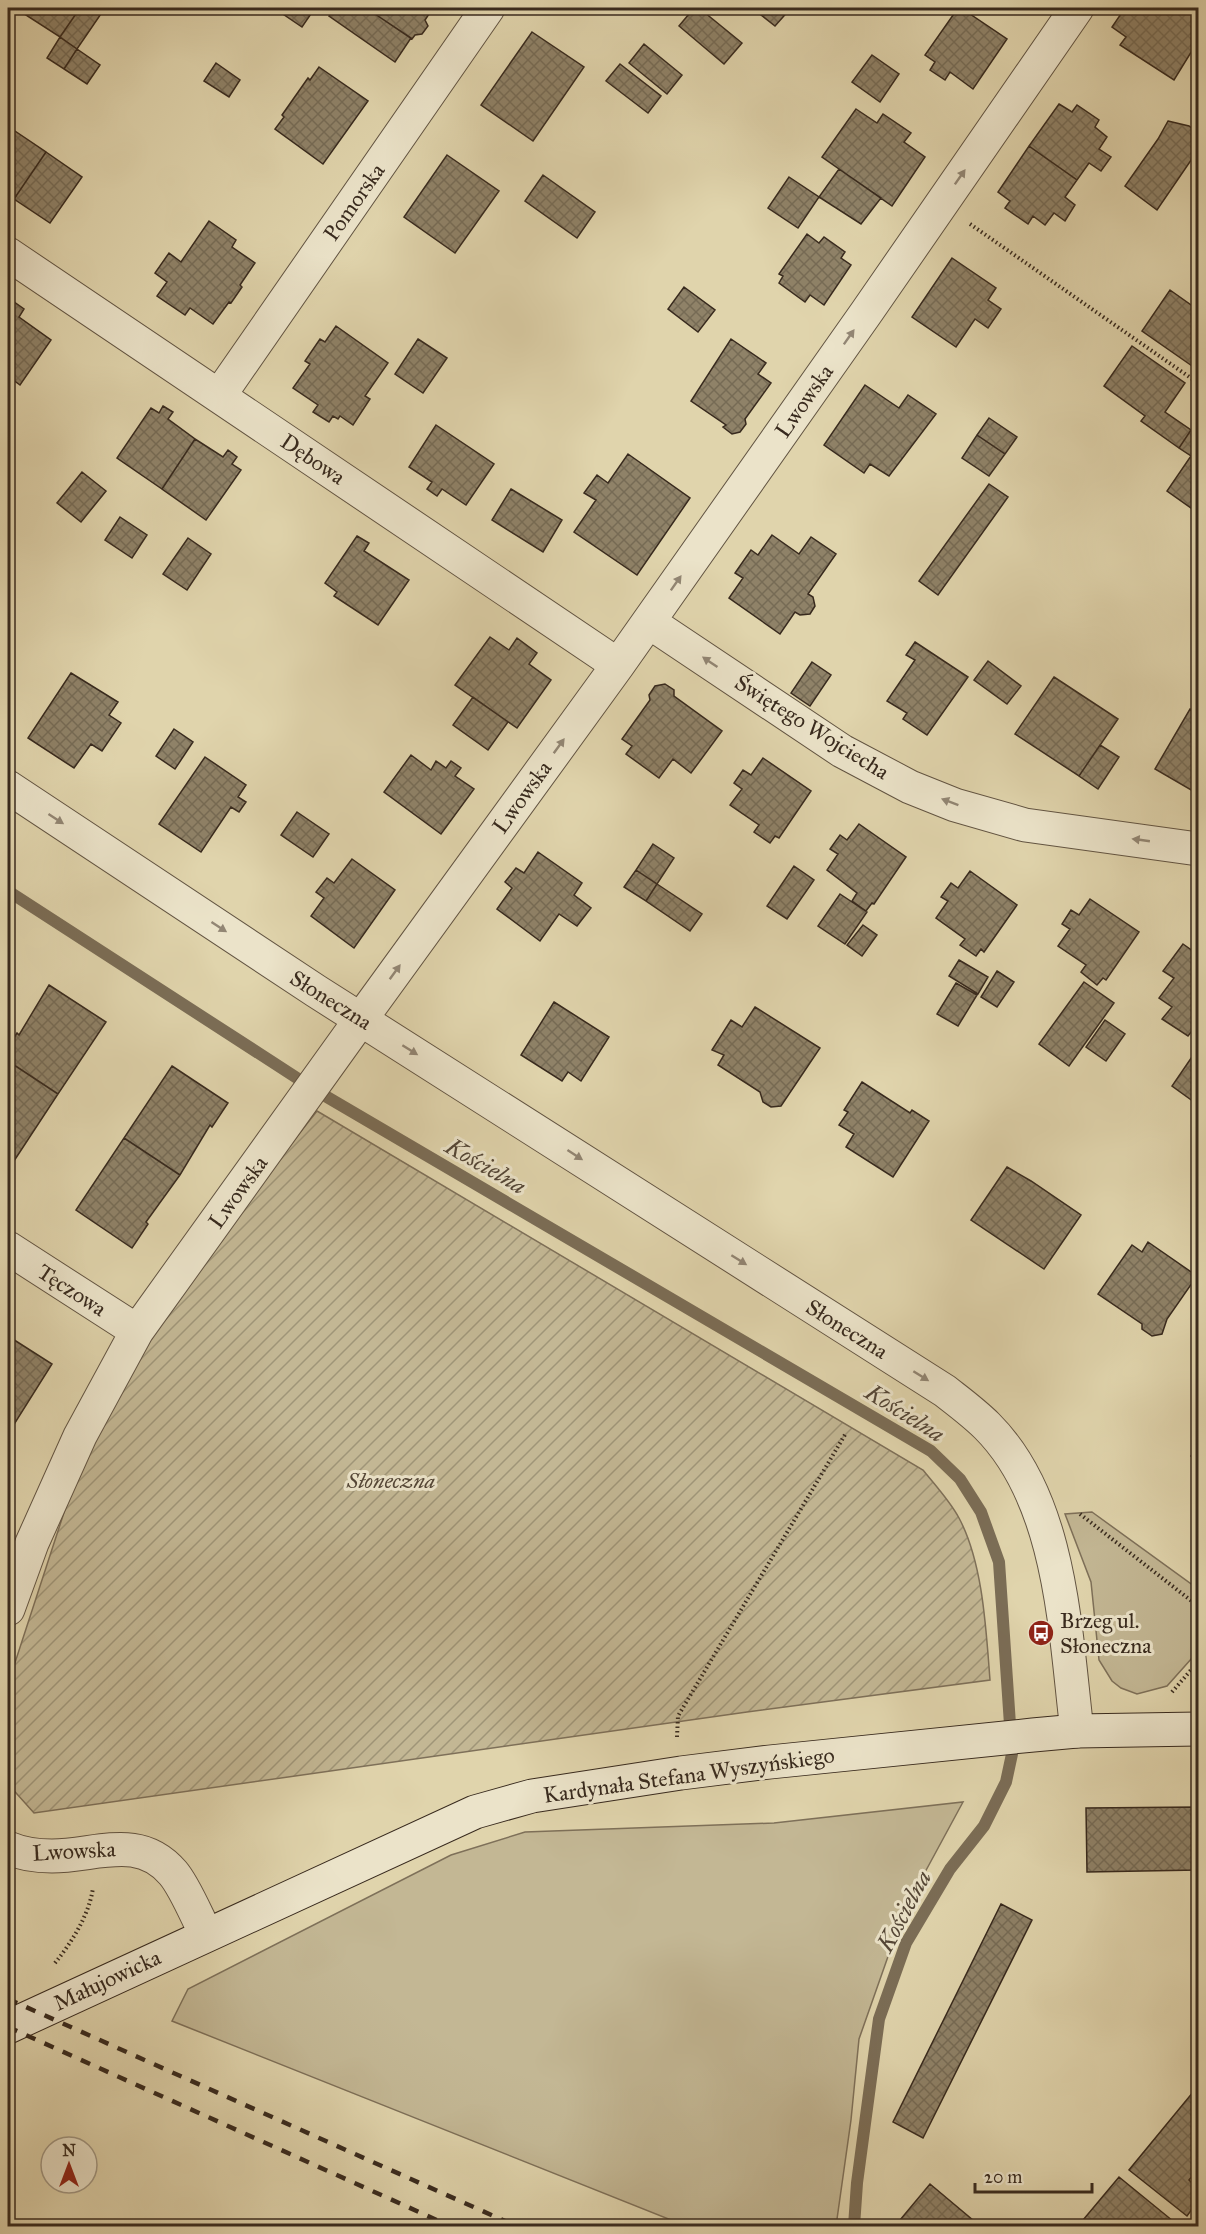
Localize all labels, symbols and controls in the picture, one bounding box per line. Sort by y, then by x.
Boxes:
street label: Pomorska [318,157,391,246]
one-way arrow [954,169,965,185]
one-way arrow [843,330,855,346]
street label: Lwowska [769,359,839,443]
street label: Dębowa [276,428,351,491]
one-way arrow [670,575,682,591]
one-way arrow [702,657,718,668]
street label: Świętego Wojciecha [730,669,895,786]
one-way arrow [553,739,565,755]
street label: Lwowska [487,755,558,839]
one-way arrow [941,797,959,807]
one-way arrow [48,814,64,825]
one-way arrow [1131,836,1150,845]
one-way arrow [211,921,227,932]
street label: Słoneczna [285,964,378,1036]
one-way arrow [389,964,401,980]
one-way arrow [402,1044,418,1055]
water label: Kościelna [439,1130,532,1201]
one-way arrow [566,1149,582,1161]
street label: Lwowska [203,1150,274,1234]
one-way arrow [731,1254,747,1265]
street label: Tęczowa [32,1258,112,1323]
street label: Słoneczna [801,1293,894,1365]
one-way arrow [913,1370,929,1381]
water label: Kościelna [859,1376,950,1449]
park label: Słoneczna [346,1467,435,1494]
place label: Brzeg ul. Słoneczna [1060,1607,1152,1659]
bus stop icon: Brzeg ul. Słoneczna [1026,1618,1056,1648]
street label: Kardynała Stefana Wyszyńskiego [542,1741,836,1809]
street label: Lwowska [32,1835,117,1867]
water label: Kościelna [870,1865,938,1958]
street label: Małujowicka [49,1943,166,2017]
north arrow [39,2135,99,2195]
text: N [62,2141,76,2160]
scale bar [975,2156,1092,2194]
text: 20 m [984,2166,1022,2188]

